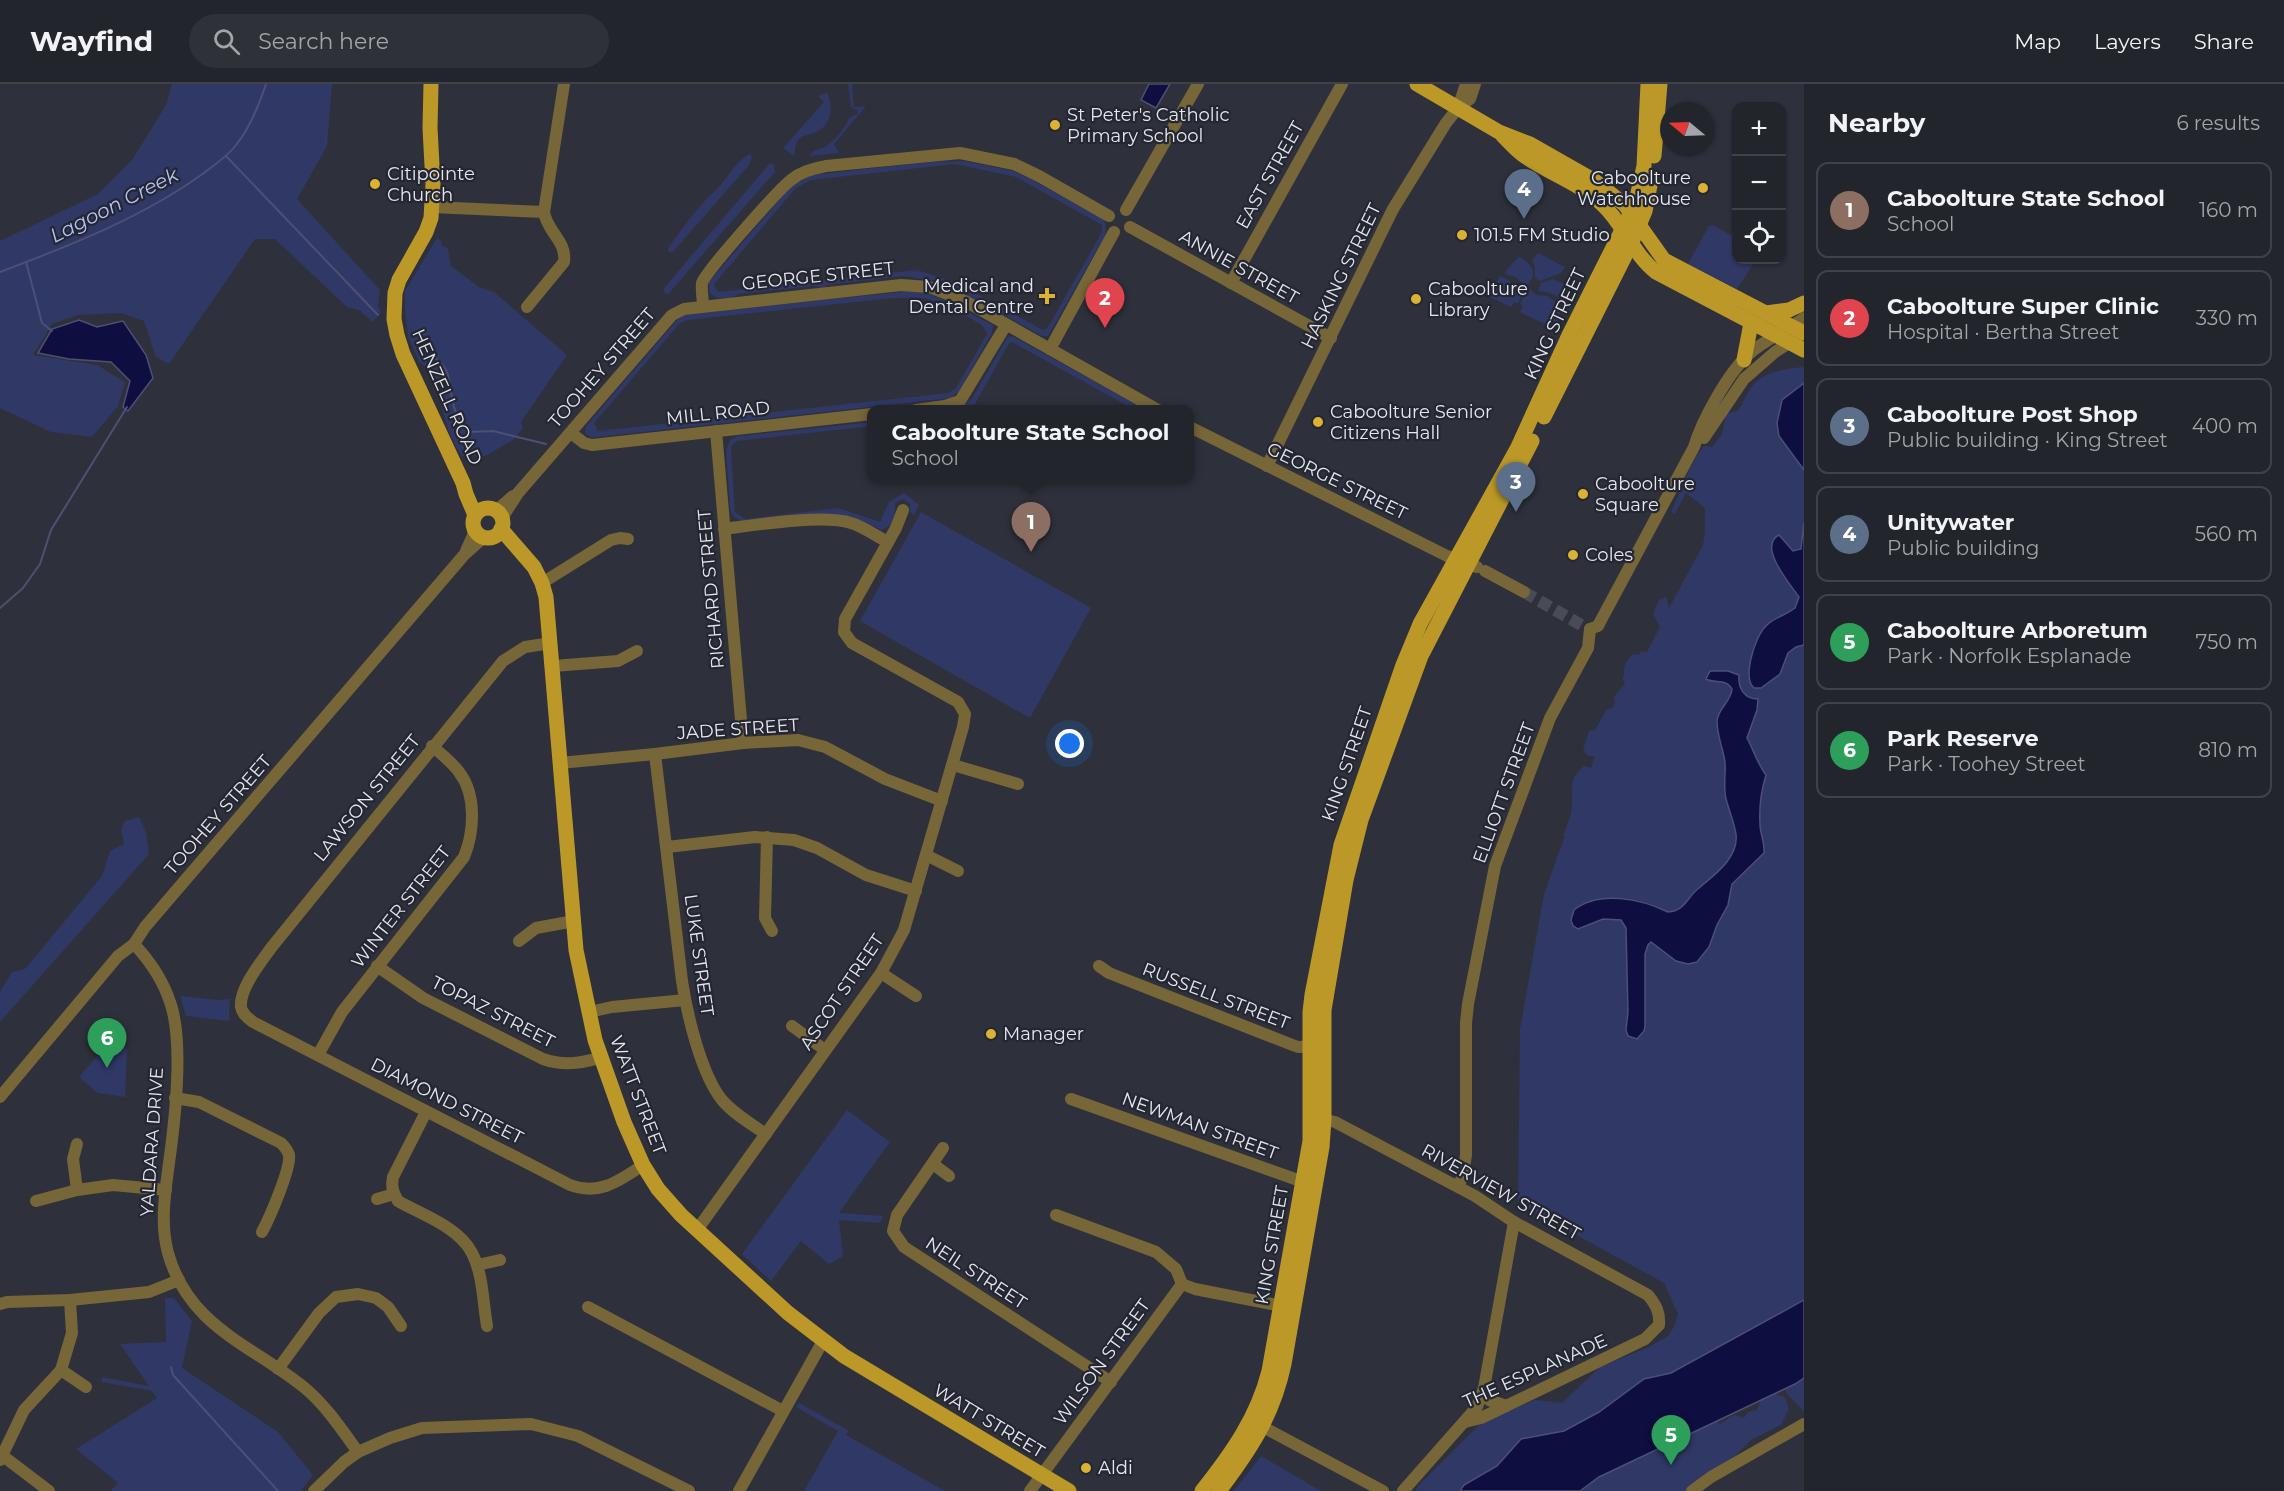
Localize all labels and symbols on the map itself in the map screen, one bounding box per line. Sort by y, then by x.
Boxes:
north arrow [1660,102,1714,156]
place label: St Peter's Catholic Primary School [1067,104,1230,147]
street label: EAST STREET [1231,117,1309,233]
marker: St Peter's Catholic Primary School [1048,118,1062,132]
water label: Lagoon Creek [46,162,183,248]
place label: Citipointe Church [387,163,475,206]
place label: Caboolture Watchhouse [1577,167,1691,210]
pin: 4 [1504,170,1544,219]
marker: Citipointe Church [368,177,382,191]
marker: Caboolture Watchhouse [1696,181,1710,195]
street label: HASKING STREET [1296,199,1386,352]
place label: 101.5 FM Studio [1474,224,1610,246]
street label: ANNIE STREET [1175,225,1303,309]
marker: 101.5 FM Studio [1455,228,1469,242]
street label: GEORGE STREET [741,257,896,295]
street label: KING STREET [1520,264,1591,383]
place label: Medical and Dental Centre [908,275,1034,318]
pin: 2 [1086,278,1124,328]
place label: Caboolture Library [1428,278,1528,321]
marker: Medical and Dental Centre [1038,287,1056,305]
marker: Caboolture Library [1409,292,1423,306]
street label: TOOHEY STREET [544,303,660,432]
street label: HENZELL ROAD [407,326,487,468]
street label: MILL ROAD [665,397,771,429]
place label: Caboolture Senior Citizens Hall [1330,401,1492,444]
marker: Caboolture Senior Citizens Hall [1311,415,1325,429]
street label: GEORGE STREET [1263,437,1411,525]
pin: 3 [1496,462,1536,512]
place label: Caboolture Square [1595,473,1695,516]
marker: Caboolture Square [1576,487,1590,501]
pin: 1 [1012,502,1050,552]
street label: RICHARD STREET [693,508,729,670]
place label: Coles [1585,544,1633,566]
marker: Coles [1566,548,1580,562]
street label: KING STREET [1317,703,1377,824]
street label: JADE STREET [675,714,800,744]
street label: ELLIOTT STREET [1468,719,1540,866]
your location [1055,729,1084,758]
street label: LAWSON STREET [309,730,425,866]
street label: TOOHEY STREET [160,750,276,879]
street label: WINTER STREET [347,841,456,972]
street label: LUKE STREET [680,893,719,1018]
street label: ASCOT STREET [795,929,889,1054]
street label: RUSSELL STREET [1139,958,1293,1034]
street label: TOPAZ STREET [428,971,559,1053]
pin: 6 [88,1018,126,1068]
place label: Manager [1003,1023,1084,1045]
marker: Manager [984,1027,998,1041]
street label: WATT STREET [605,1032,671,1158]
street label: DIAMOND STREET [367,1053,528,1149]
street label: YALDARA DRIVE [136,1067,168,1217]
street label: NEWMAN STREET [1119,1088,1282,1165]
street label: RIVERVIEW STREET [1418,1139,1585,1245]
street label: KING STREET [1251,1183,1293,1306]
street label: NEIL STREET [921,1232,1031,1314]
street label: WILSON STREET [1049,1294,1155,1429]
street label: THE ESPLANADE [1459,1329,1611,1413]
street label: WATT STREET [929,1379,1049,1463]
pin: 5 [1652,1416,1690,1465]
place label: Aldi [1098,1457,1133,1479]
marker: Aldi [1079,1461,1093,1475]

